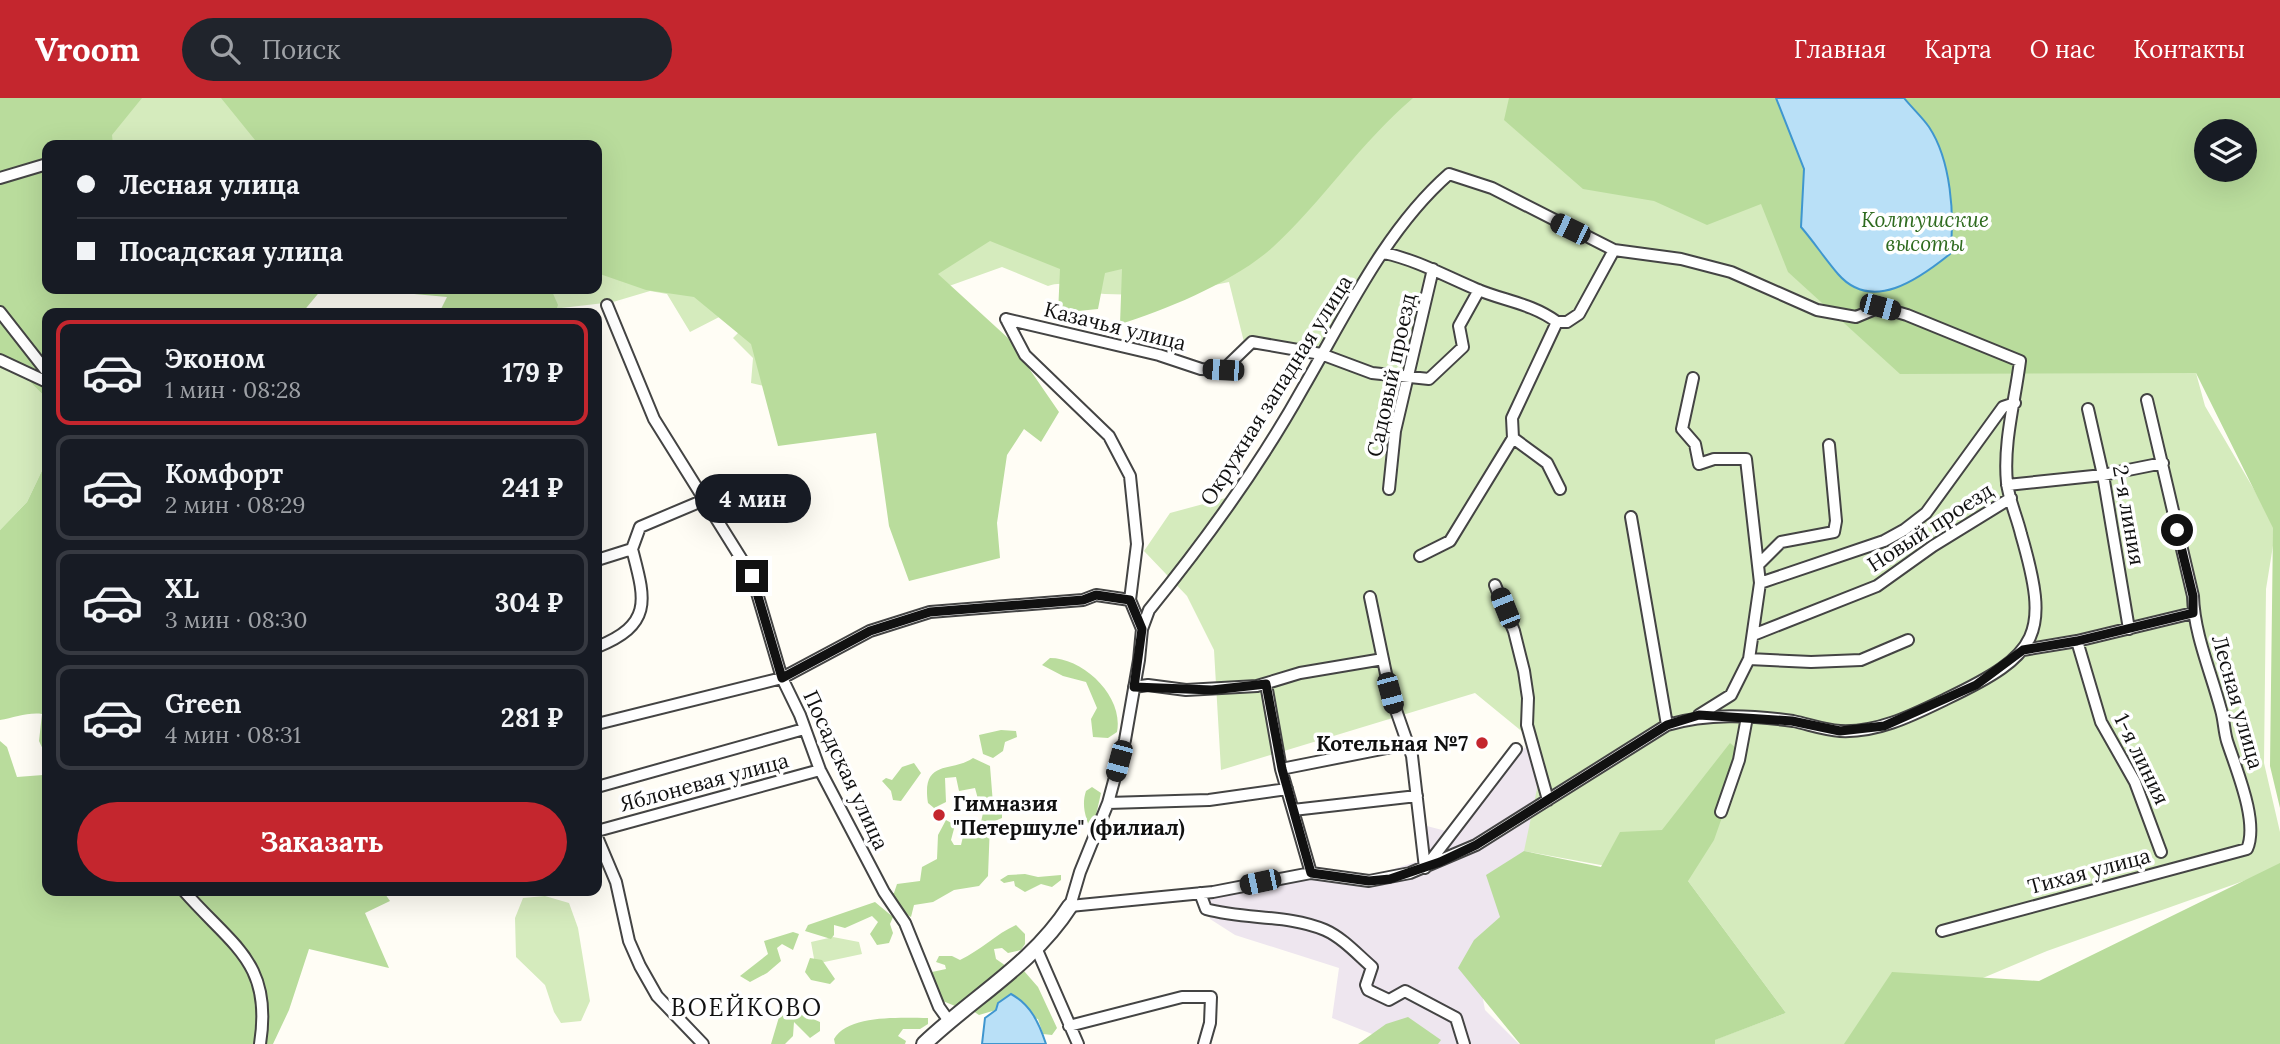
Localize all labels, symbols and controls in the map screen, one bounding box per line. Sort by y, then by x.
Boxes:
search box [182,18,672,81]
text: Vroom [35,28,140,70]
icon: search [206,30,244,68]
text: Поиск [262,33,340,66]
text: Главная [1794,34,1886,65]
text: Карта [1924,34,1992,65]
text: О нас [2030,34,2095,65]
text: Контакты [2133,34,2245,65]
map controls [2194,119,2257,182]
button: layers [2194,119,2257,182]
text: Лесная улица [119,168,300,201]
park label: Колтушские высоты [1861,206,1989,257]
car [1547,210,1594,248]
text: Посадская улица [119,235,343,268]
street label: Окружная западная улица [1194,270,1358,510]
street label: Садовый проезд [1360,291,1422,459]
car [1857,291,1904,323]
street label: Казачья улица [1041,295,1189,357]
icon: car [81,341,144,404]
text: Эконом [165,342,265,375]
text: 179 ₽ [502,356,563,389]
car [1202,358,1245,382]
text: 1 мин · 08:28 [165,375,301,404]
icon: car [81,456,144,519]
text: Комфорт [165,457,283,490]
street label: 2-я линия [2107,463,2151,567]
text: 241 ₽ [501,471,563,504]
callout: 4 мин [694,475,810,524]
street label: Новый проезд [1862,476,1998,578]
text: 4 мин [719,484,787,513]
text: 2 мин · 08:29 [165,490,306,519]
route start [2161,514,2193,546]
route end [736,560,768,592]
icon: car [81,571,144,634]
text: XL [165,572,199,605]
car [1488,585,1523,631]
text: 304 ₽ [495,586,563,619]
text: 3 мин · 08:30 [165,605,307,634]
street label: Лесная улица [2206,632,2270,772]
car [1375,670,1406,716]
icon: car [81,686,144,749]
street label: Посадская улица [797,686,895,854]
text: Green [165,687,241,720]
text: 281 ₽ [501,701,563,734]
street label: 1-я линия [2108,709,2176,809]
text: 4 мин · 08:31 [165,720,301,749]
place label: Котельная №7 [1316,730,1468,757]
marker: Котельная №7 [1474,735,1490,751]
car [1104,738,1135,784]
street label: Яблоневая улица [617,746,792,818]
place label: Гимназия "Петершуле" (филиал) [953,790,1185,841]
button: Заказать [77,802,567,882]
marker: Гимназия "Петершуле" (филиал) [931,807,947,823]
street label: Тихая улица [2025,842,2153,900]
car [1238,867,1283,897]
district label: ВОЕЙКОВО [671,992,823,1023]

